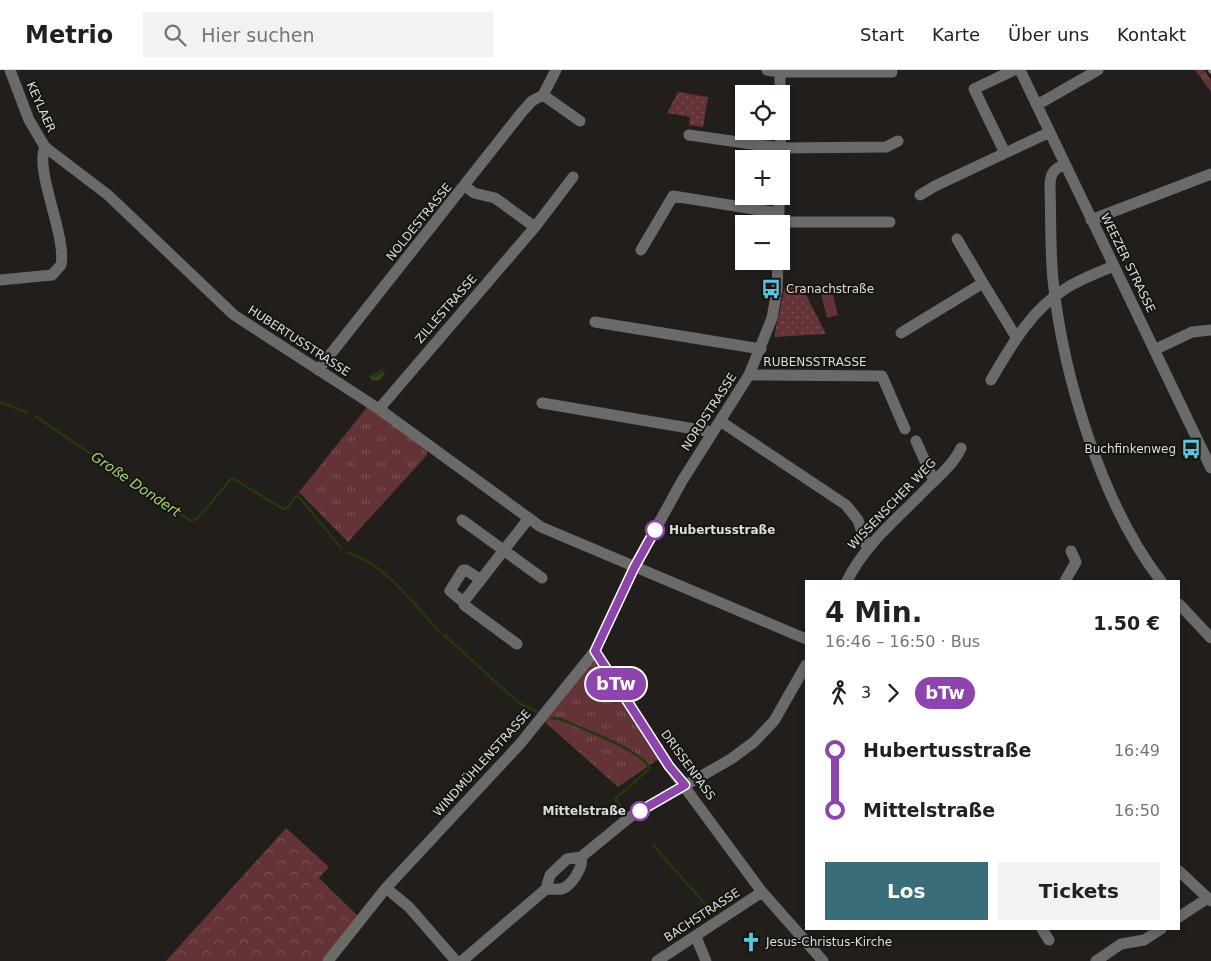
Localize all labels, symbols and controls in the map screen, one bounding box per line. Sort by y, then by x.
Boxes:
search box [143,12,493,57]
text: Metrio [25,21,113,49]
icon: search [161,21,189,49]
text: Hier suchen [201,24,314,46]
text: Start [860,24,904,45]
text: Karte [932,24,980,45]
text: Über uns [1008,24,1089,45]
text: Kontakt [1117,24,1186,45]
street label: KEYLAER [24,80,58,134]
map controls [735,85,790,270]
button: locate [735,85,790,140]
button: + [735,150,790,205]
street label: NOLDESTRASSE [383,180,455,264]
street label: WEEZER STRASSE [1098,211,1158,315]
button: − [735,215,790,270]
street label: ZILLESTRASSE [412,272,480,346]
bus stop icon: Cranachstraße [760,278,782,300]
place label: Cranachstraße [786,282,874,296]
street label: HUBERTUSSTRASSE [245,303,353,379]
street label: RUBENSSTRASSE [763,355,867,369]
street label: NORDSTRASSE [679,371,739,453]
bus stop icon: Buchfinkenweg [1180,438,1202,460]
place label: Buchfinkenweg [1084,442,1176,456]
water label: Große Dondert [88,448,184,520]
street label: WISSENSCHER WEG [845,456,939,552]
marker: Hubertusstraße [645,520,665,540]
place label: Hubertusstraße [669,523,775,537]
text: 4 Min. [825,596,922,629]
text: 1.50 € [1093,612,1160,634]
text: 16:46 – 16:50 · Bus [825,632,980,651]
line badge: bTw [587,668,645,700]
text: bTw [596,673,636,694]
icon: walk [825,679,853,707]
icon: forward [879,679,907,707]
text: bTw [925,682,965,703]
text: 3 [861,683,871,702]
street label: WINDMÜHLENSTRASSE [429,705,534,819]
street label: DRISSENPASS [658,727,718,803]
text: Hubertusstraße [863,739,1031,761]
text: 16:49 [1114,741,1160,760]
text: Mittelstraße [863,799,995,821]
marker: Mittelstraße [630,801,650,821]
text: 16:50 [1114,801,1160,820]
place label: Mittelstraße [543,804,626,818]
button: Los [825,862,988,920]
button: Tickets [998,862,1160,920]
street label: BACHSTRASSE [662,885,742,945]
church icon: Jesus-Christus-Kirche [740,931,762,953]
place label: Jesus-Christus-Kirche [765,935,892,949]

